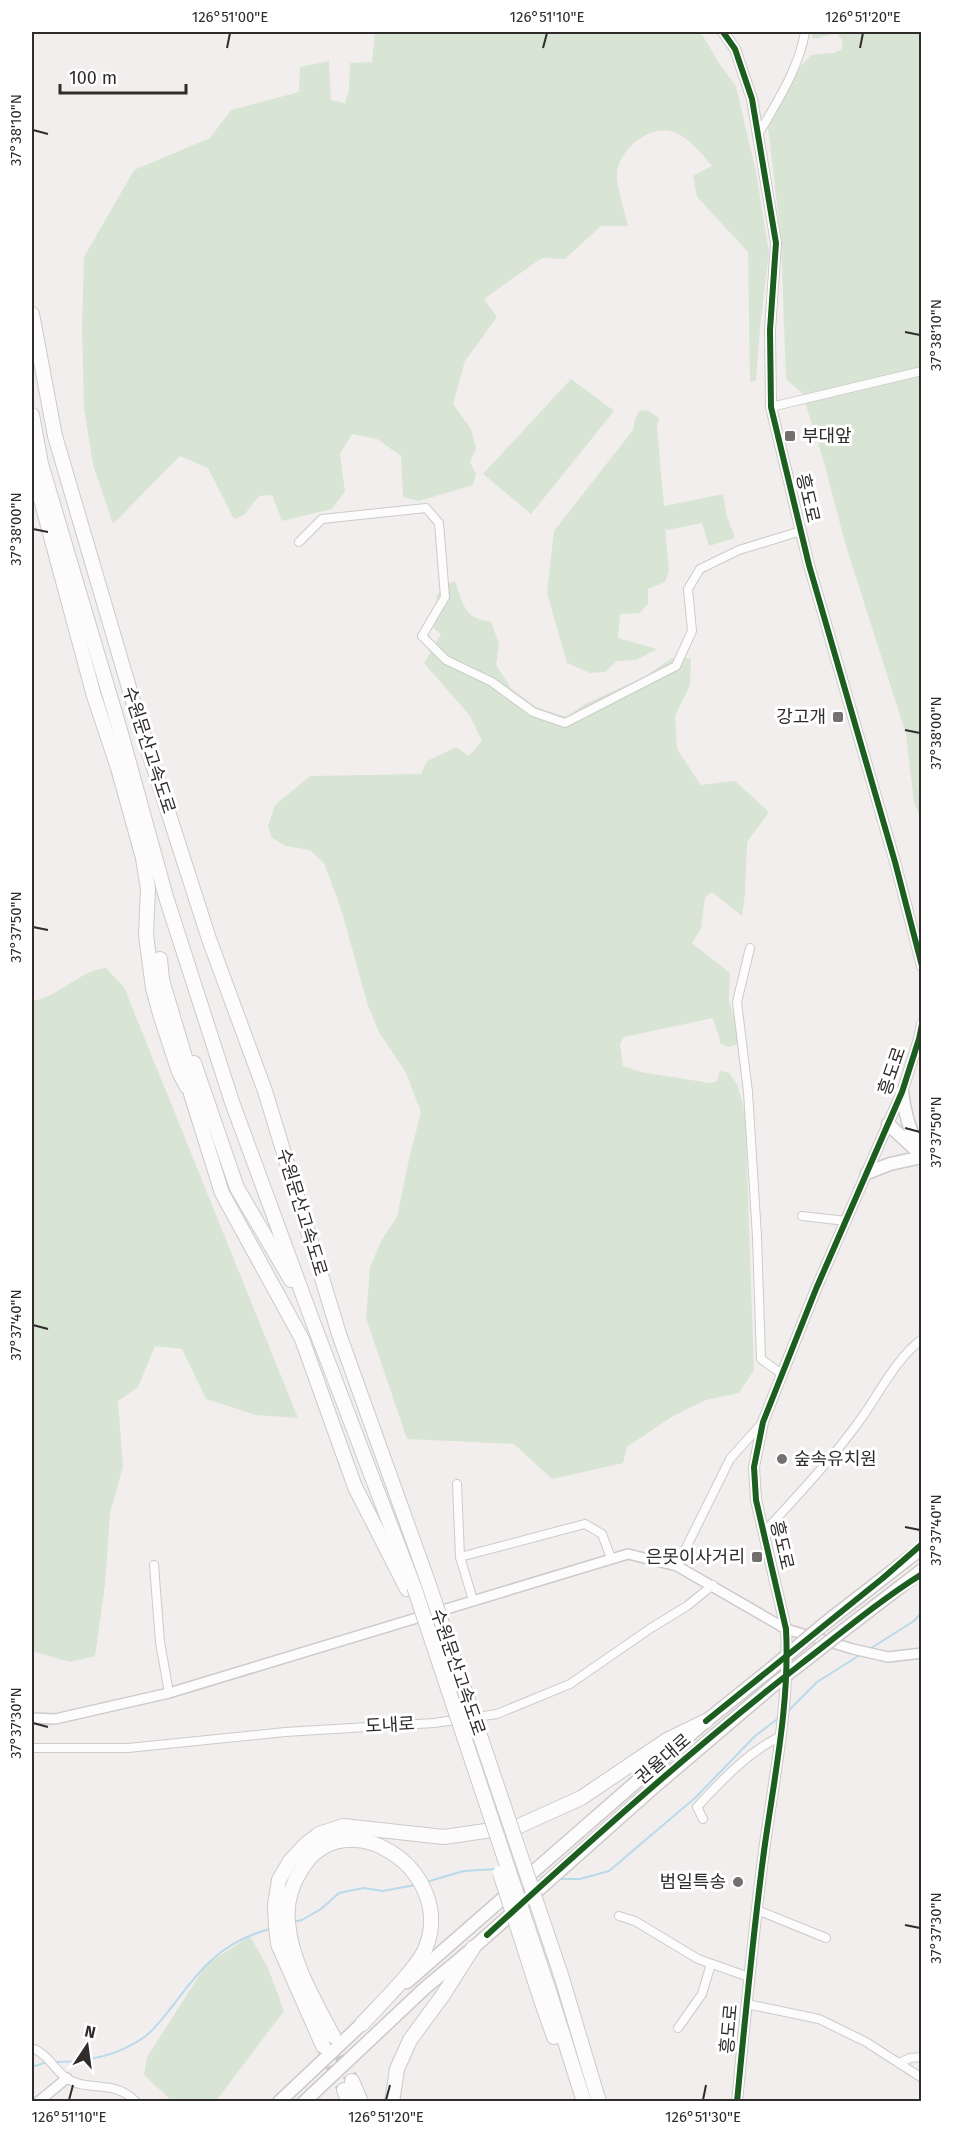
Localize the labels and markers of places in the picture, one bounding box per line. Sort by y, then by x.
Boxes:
place label: 부대앞 [802,425,852,447]
marker: 부대앞 [783,429,797,443]
place label: 강고개 [776,706,826,728]
marker: 강고개 [831,710,845,724]
place label: 숲속유치원 [794,1448,877,1470]
marker: 숲속유치원 [775,1452,789,1466]
place label: 은못이사거리 [646,1546,745,1568]
marker: 은못이사거리 [750,1550,764,1564]
place label: 범일특송 [660,1871,726,1893]
marker: 범일특송 [731,1875,745,1889]

